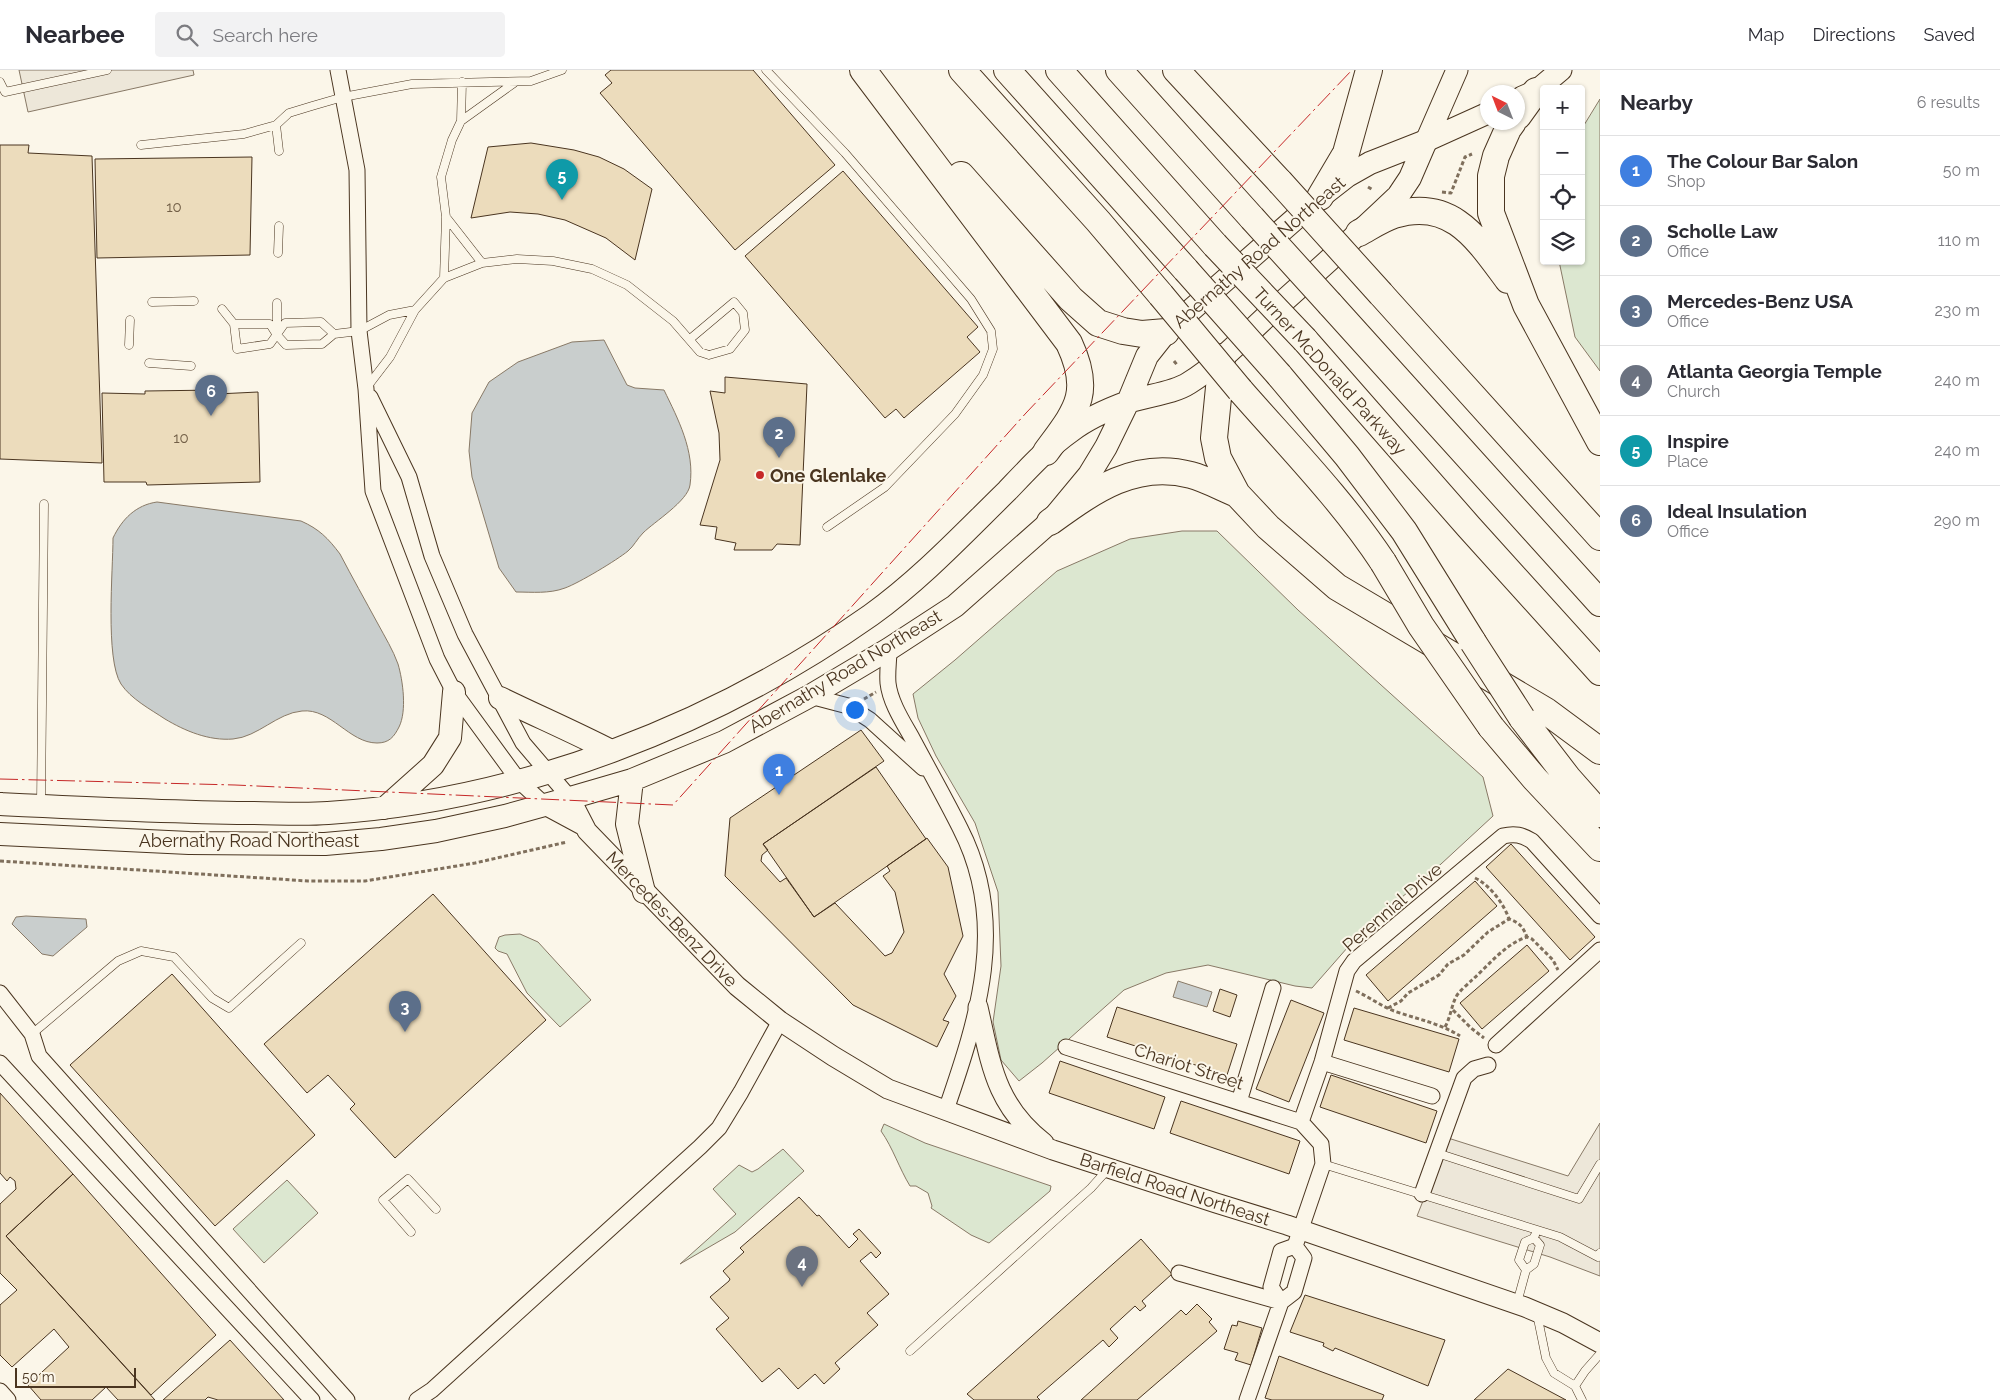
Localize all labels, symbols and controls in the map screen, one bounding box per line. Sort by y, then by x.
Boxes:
search box [155,12,505,57]
text: Nearbee [25,20,125,49]
icon: search [173,21,201,49]
text: Search here [213,24,318,46]
text: Map [1748,24,1784,45]
text: Directions [1812,24,1896,45]
text: Saved [1924,24,1975,45]
north arrow [1480,85,1525,130]
map controls [1540,85,1585,265]
button: + [1540,85,1585,130]
text: Nearby [1620,90,1693,115]
text: 6 results [1917,93,1980,112]
button: − [1540,130,1585,175]
text: The Colour Bar Salon [1667,150,1858,172]
pin: 5 [546,159,578,200]
text: 1 [1632,161,1640,180]
text: 50 m [1943,161,1980,180]
street label: Abernathy Road Northeast [1169,172,1349,332]
text: Shop [1667,172,1705,191]
button: locate [1540,175,1585,220]
house number: 10 [166,198,182,216]
button: layers [1540,220,1585,265]
text: Scholle Law [1667,220,1778,242]
text: 2 [1631,231,1641,250]
text: 110 m [1938,231,1980,250]
text: Office [1667,242,1709,261]
street label: Turner McDonald Parkway [1249,283,1411,459]
text: Mercedes-Benz USA [1667,290,1853,312]
text: 3 [1632,301,1640,320]
text: 230 m [1935,301,1980,320]
text: Office [1667,312,1709,331]
text: Atlanta Georgia Temple [1667,360,1882,382]
text: 4 [1631,371,1641,390]
text: 240 m [1934,371,1980,390]
pin: 6 [195,375,227,416]
text: Church [1667,382,1720,401]
pin: 2 [763,417,795,458]
house number: 10 [173,429,189,447]
text: Inspire [1667,430,1729,452]
text: 5 [1632,441,1640,460]
text: 240 m [1934,441,1980,460]
text: Place [1667,452,1708,471]
place label: One Glenlake [770,465,887,486]
marker: One Glenlake [754,469,766,481]
text: Ideal Insulation [1667,500,1807,522]
text: 6 [1631,511,1641,530]
text: 290 m [1934,511,1980,530]
text: Office [1667,522,1709,541]
street label: Abernathy Road Northeast [745,605,945,737]
your location [842,697,868,723]
pin: 1 [763,754,795,795]
street label: Abernathy Road Northeast [139,830,359,851]
street label: Mercedes-Benz Drive [602,847,742,991]
street label: Perennial Drive [1338,858,1446,956]
pin: 3 [389,991,421,1032]
street label: Chariot Street [1132,1038,1246,1094]
street label: Barfield Road Northeast [1077,1148,1273,1230]
pin: 4 [786,1246,818,1287]
scale bar [15,1365,136,1388]
text: 50 m [22,1369,55,1385]

